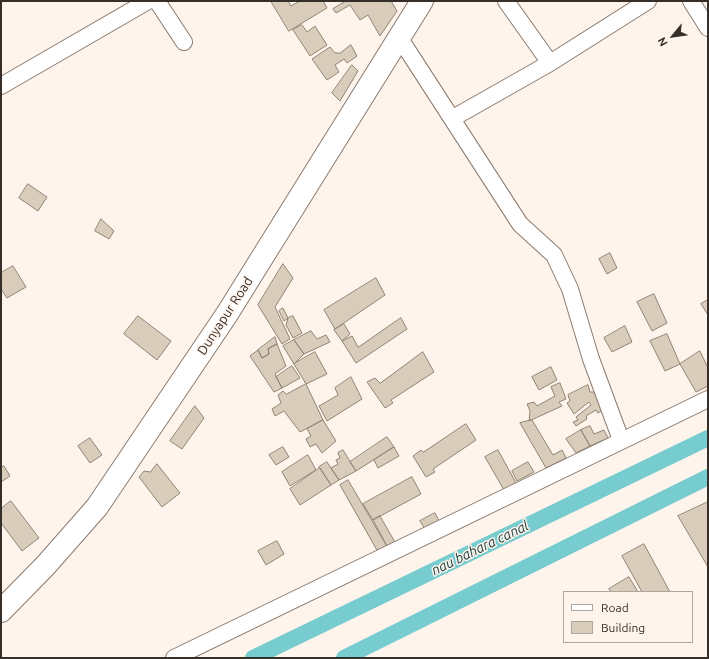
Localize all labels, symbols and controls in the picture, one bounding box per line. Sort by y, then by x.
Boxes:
north arrow [653,16,693,56]
text: N [655,35,670,48]
street label: Dunyapur Road [194,274,256,358]
water label: nau bahara canal [429,517,531,579]
legend [563,591,693,643]
text: Road [601,601,629,614]
text: Building [601,621,645,634]

